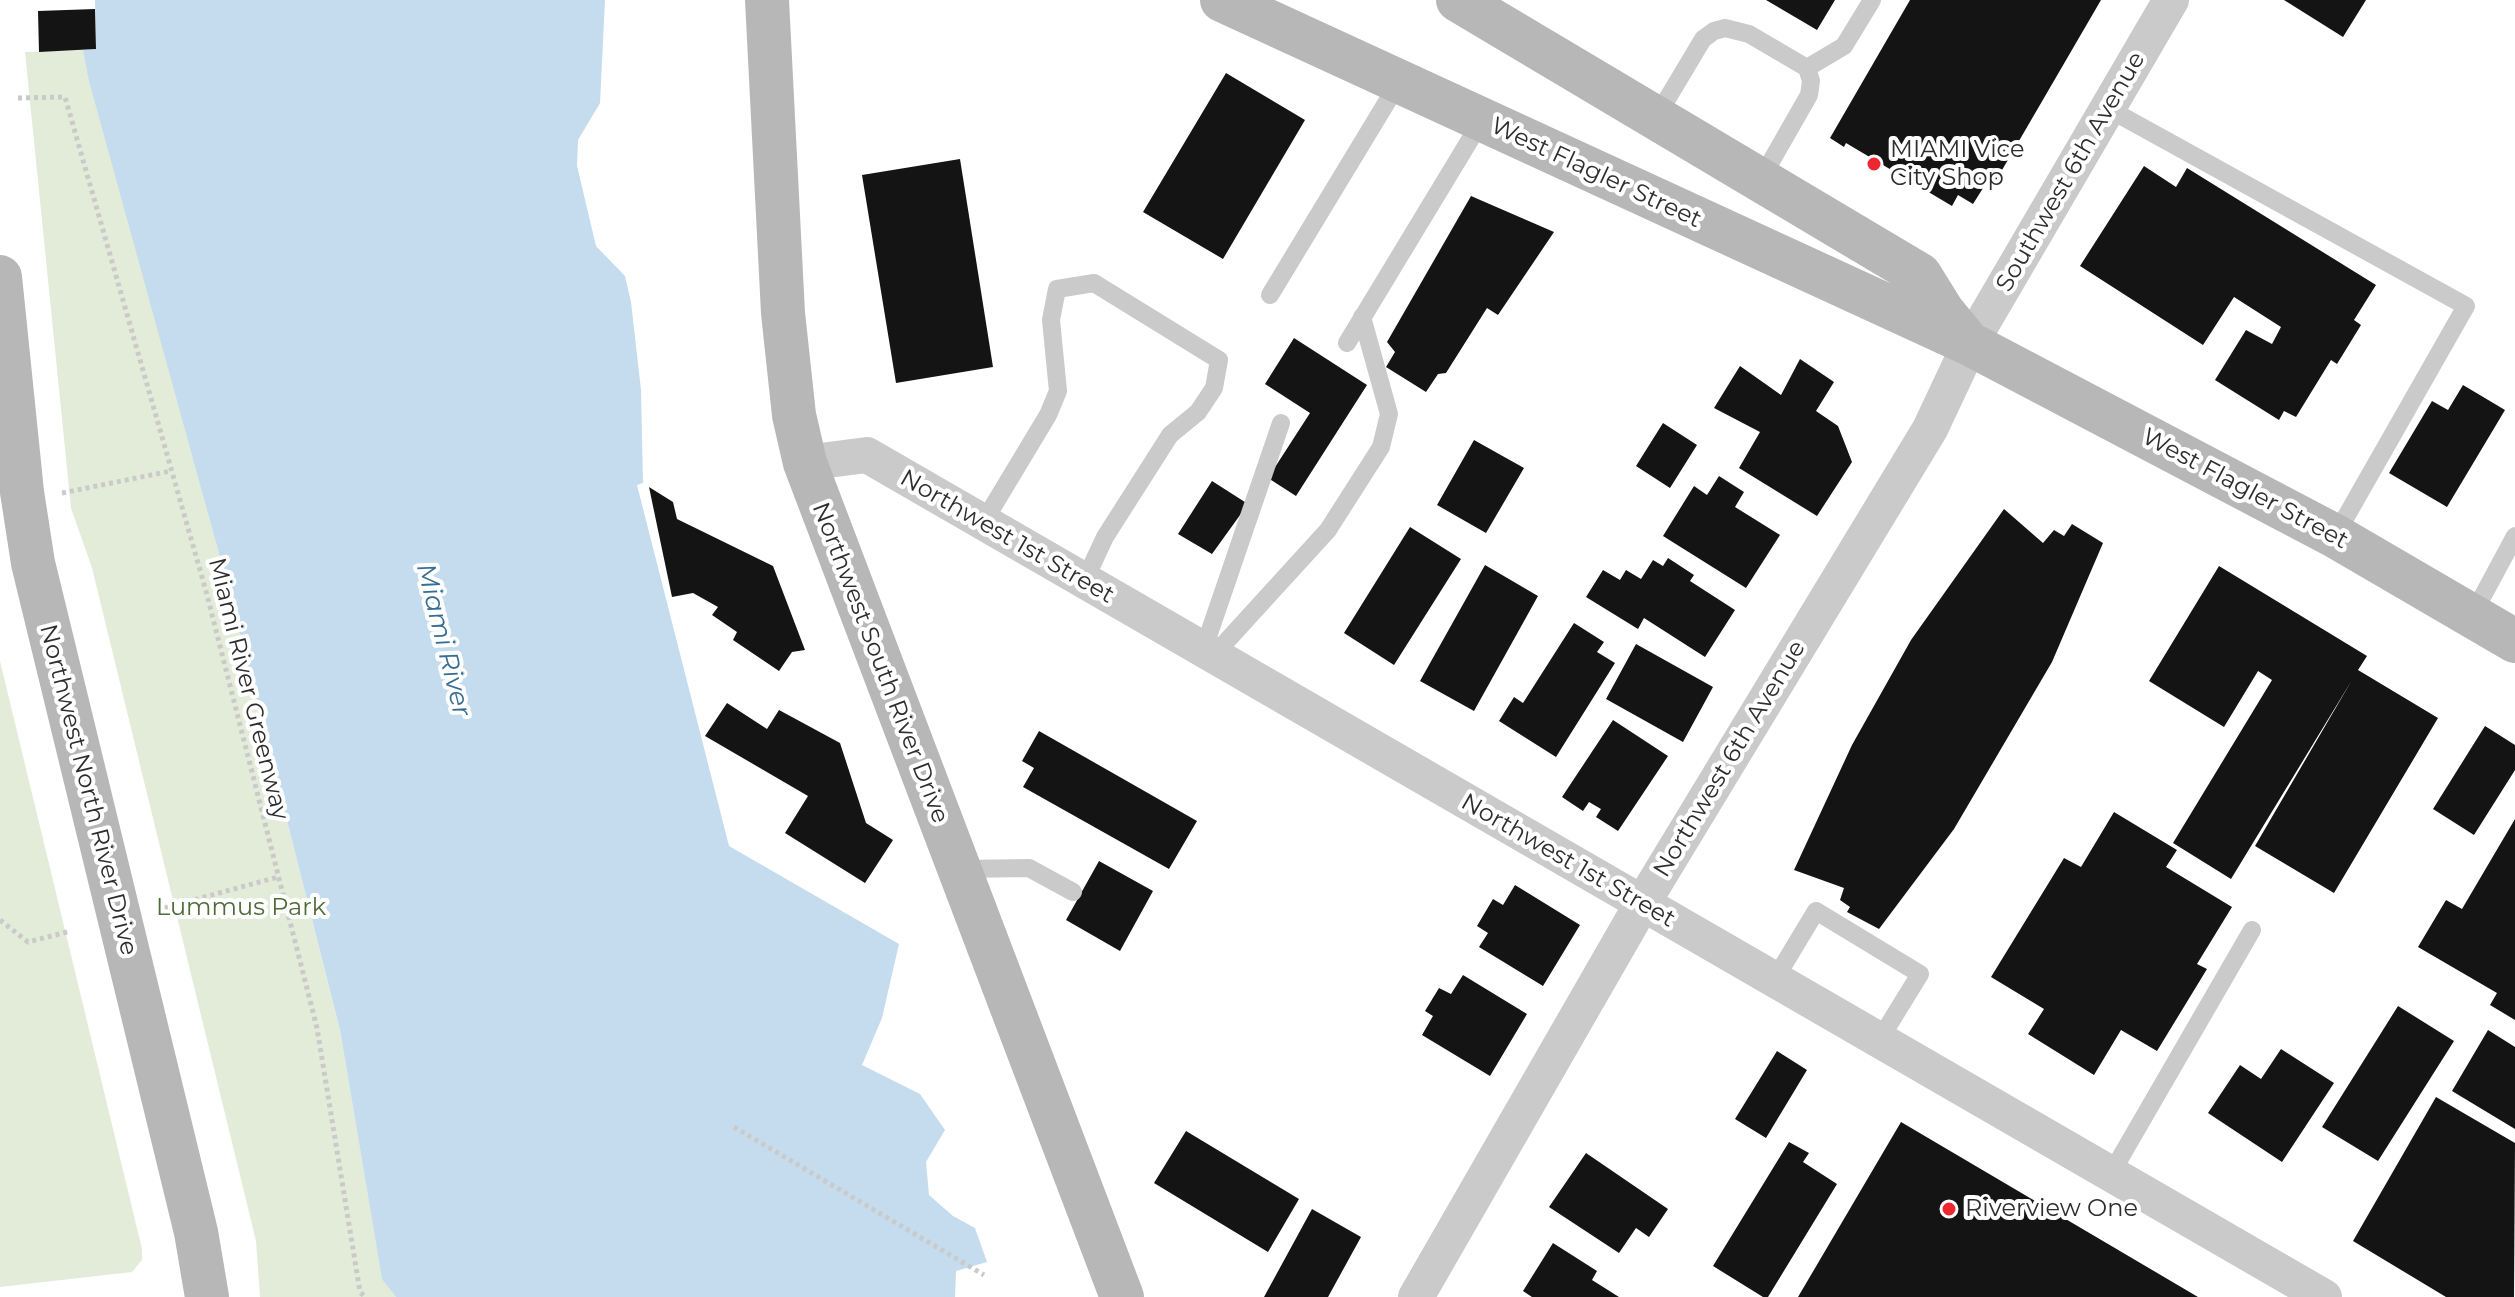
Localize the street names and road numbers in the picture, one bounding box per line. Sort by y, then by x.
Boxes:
street label: Southwest 6th Avenue [1991,47,2151,297]
street label: West Flagler Street [1486,112,1706,234]
street label: West Flagler Street [2137,422,2353,556]
street label: Northwest 1st Street [895,464,1119,610]
street label: Northwest South River Drive [805,499,955,827]
street label: Miami River Greenway [202,555,294,823]
street label: Northwest North River Drive [33,622,143,958]
street label: Northwest 6th Avenue [1648,636,1812,882]
street label: Northwest 1st Street [1456,788,1680,934]

